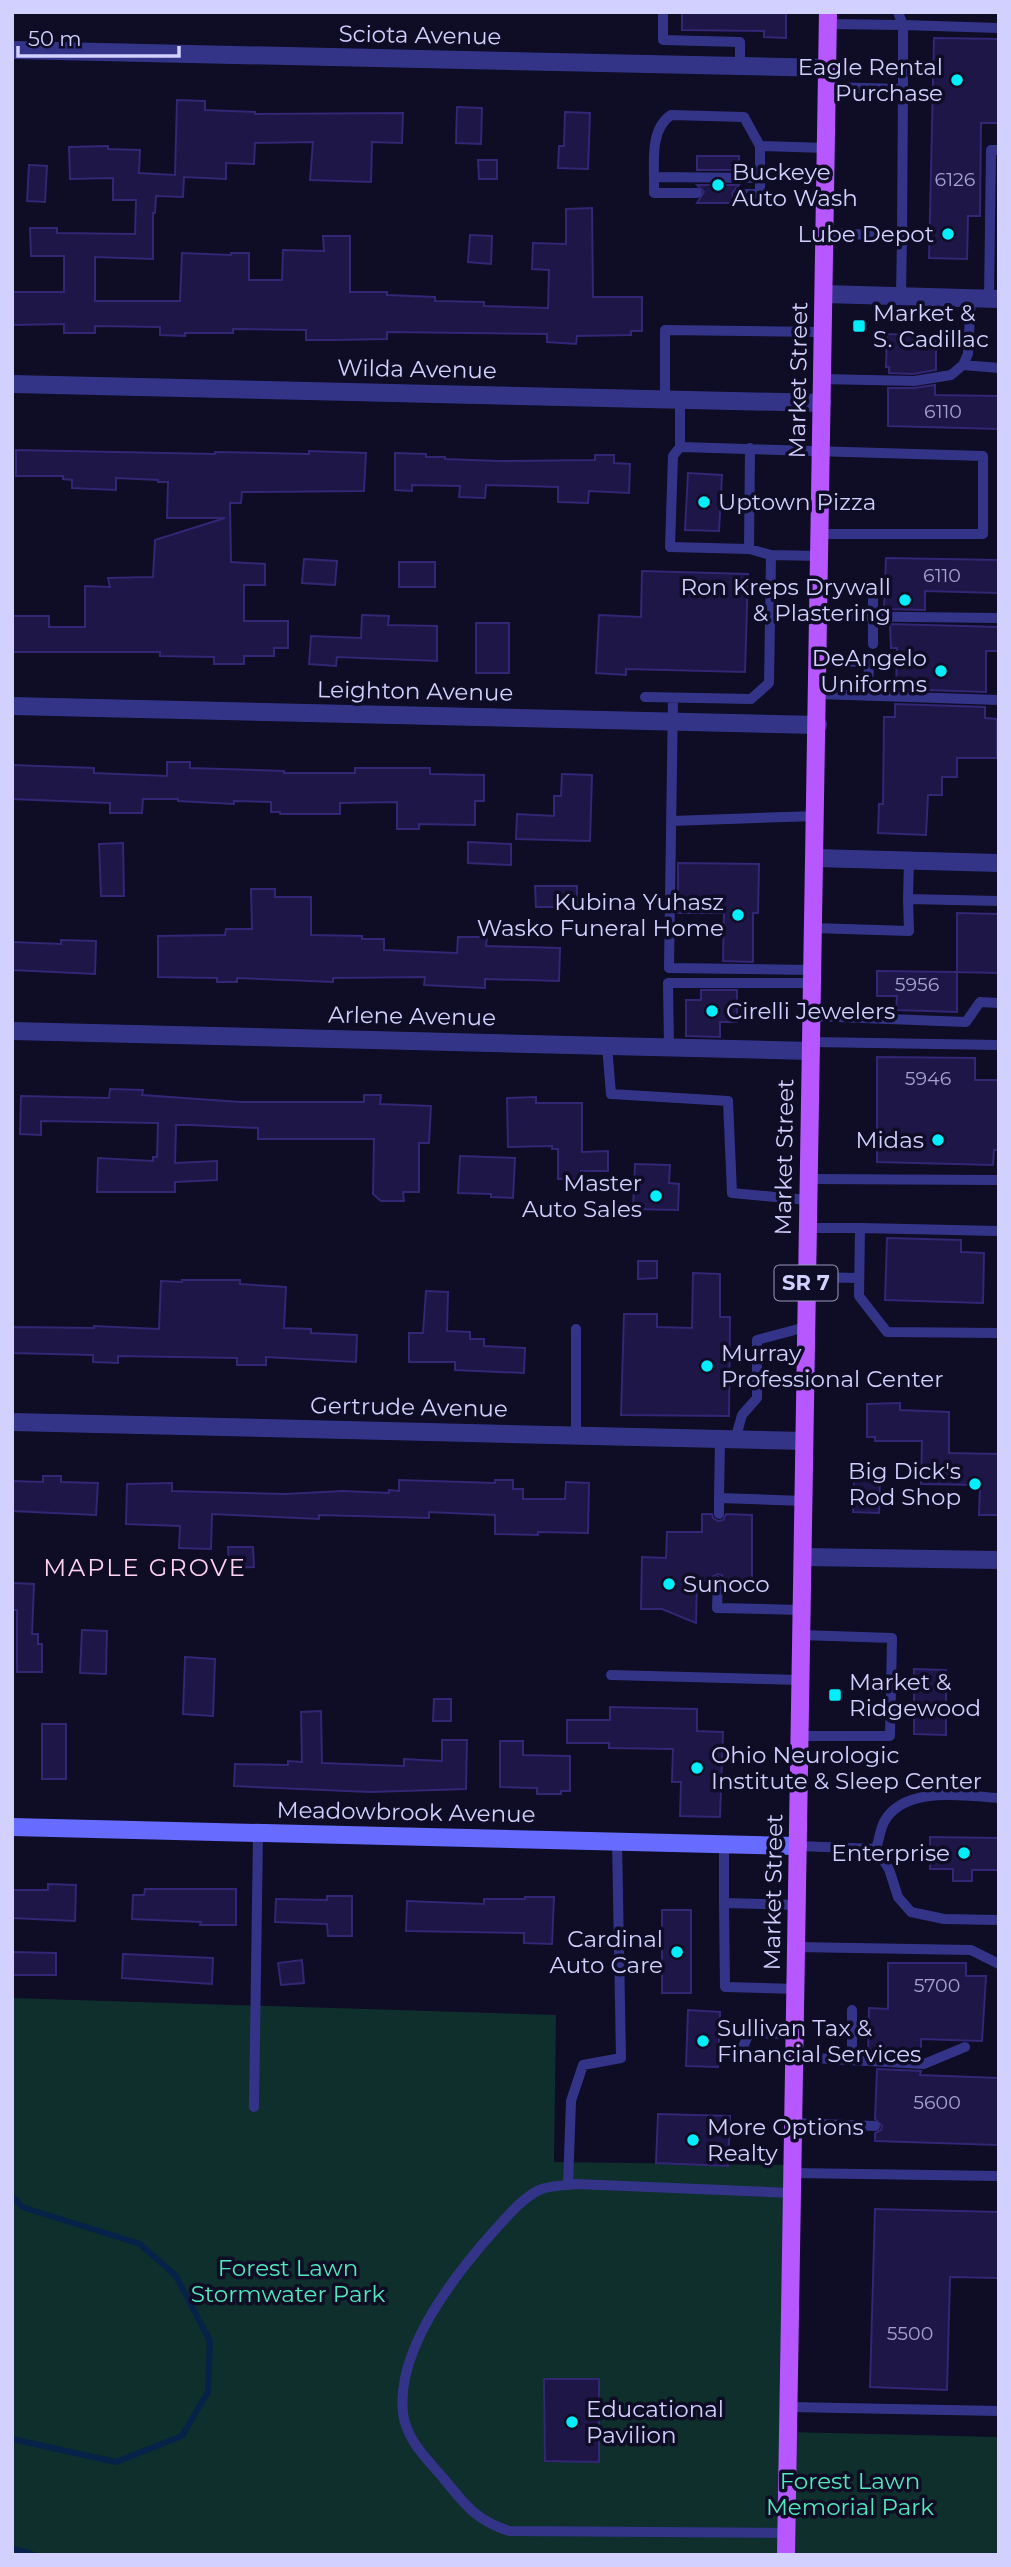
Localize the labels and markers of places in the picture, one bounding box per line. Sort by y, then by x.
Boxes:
place label: Eagle Rental Purchase [798,53,943,107]
marker: Eagle Rental Purchase [949,72,965,88]
place label: Buckeye Auto Wash [732,158,858,212]
marker: Buckeye Auto Wash [710,177,726,193]
place label: Lube Depot [797,220,934,248]
marker: Lube Depot [940,226,956,242]
place label: Market & S. Cadillac [873,299,989,353]
marker: Market & S. Cadillac [851,318,867,334]
place label: Uptown Pizza [718,488,876,516]
marker: Uptown Pizza [696,494,712,510]
place label: Ron Kreps Drywall & Plastering [680,573,891,627]
marker: Ron Kreps Drywall & Plastering [897,592,913,608]
place label: DeAngelo Uniforms [812,644,927,698]
marker: DeAngelo Uniforms [933,663,949,679]
place label: Kubina Yuhasz Wasko Funeral Home [477,888,724,942]
marker: Kubina Yuhasz Wasko Funeral Home [730,907,746,923]
place label: Cirelli Jewelers [726,997,895,1025]
marker: Cirelli Jewelers [704,1003,720,1019]
place label: Midas [855,1126,924,1154]
marker: Midas [930,1132,946,1148]
place label: Master Auto Sales [522,1169,642,1223]
marker: Master Auto Sales [648,1188,664,1204]
place label: Murray Professional Center [721,1339,943,1393]
marker: Murray Professional Center [699,1358,715,1374]
place label: Big Dick's Rod Shop [848,1457,961,1511]
marker: Big Dick's Rod Shop [967,1476,983,1492]
place label: Sunoco [683,1570,770,1598]
marker: Sunoco [661,1576,677,1592]
place label: Market & Ridgewood [849,1668,981,1722]
marker: Market & Ridgewood [827,1687,843,1703]
place label: Ohio Neurologic Institute & Sleep Center [711,1741,982,1795]
marker: Ohio Neurologic Institute & Sleep Center [689,1760,705,1776]
place label: Enterprise [831,1839,950,1867]
marker: Enterprise [956,1845,972,1861]
place label: Cardinal Auto Care [549,1925,663,1979]
marker: Cardinal Auto Care [669,1944,685,1960]
place label: Sullivan Tax & Financial Services [717,2014,921,2068]
marker: Sullivan Tax & Financial Services [695,2033,711,2049]
place label: More Options Realty [707,2113,864,2167]
marker: More Options Realty [685,2132,701,2148]
place label: Educational Pavilion [586,2395,724,2449]
marker: Educational Pavilion [564,2414,580,2430]

